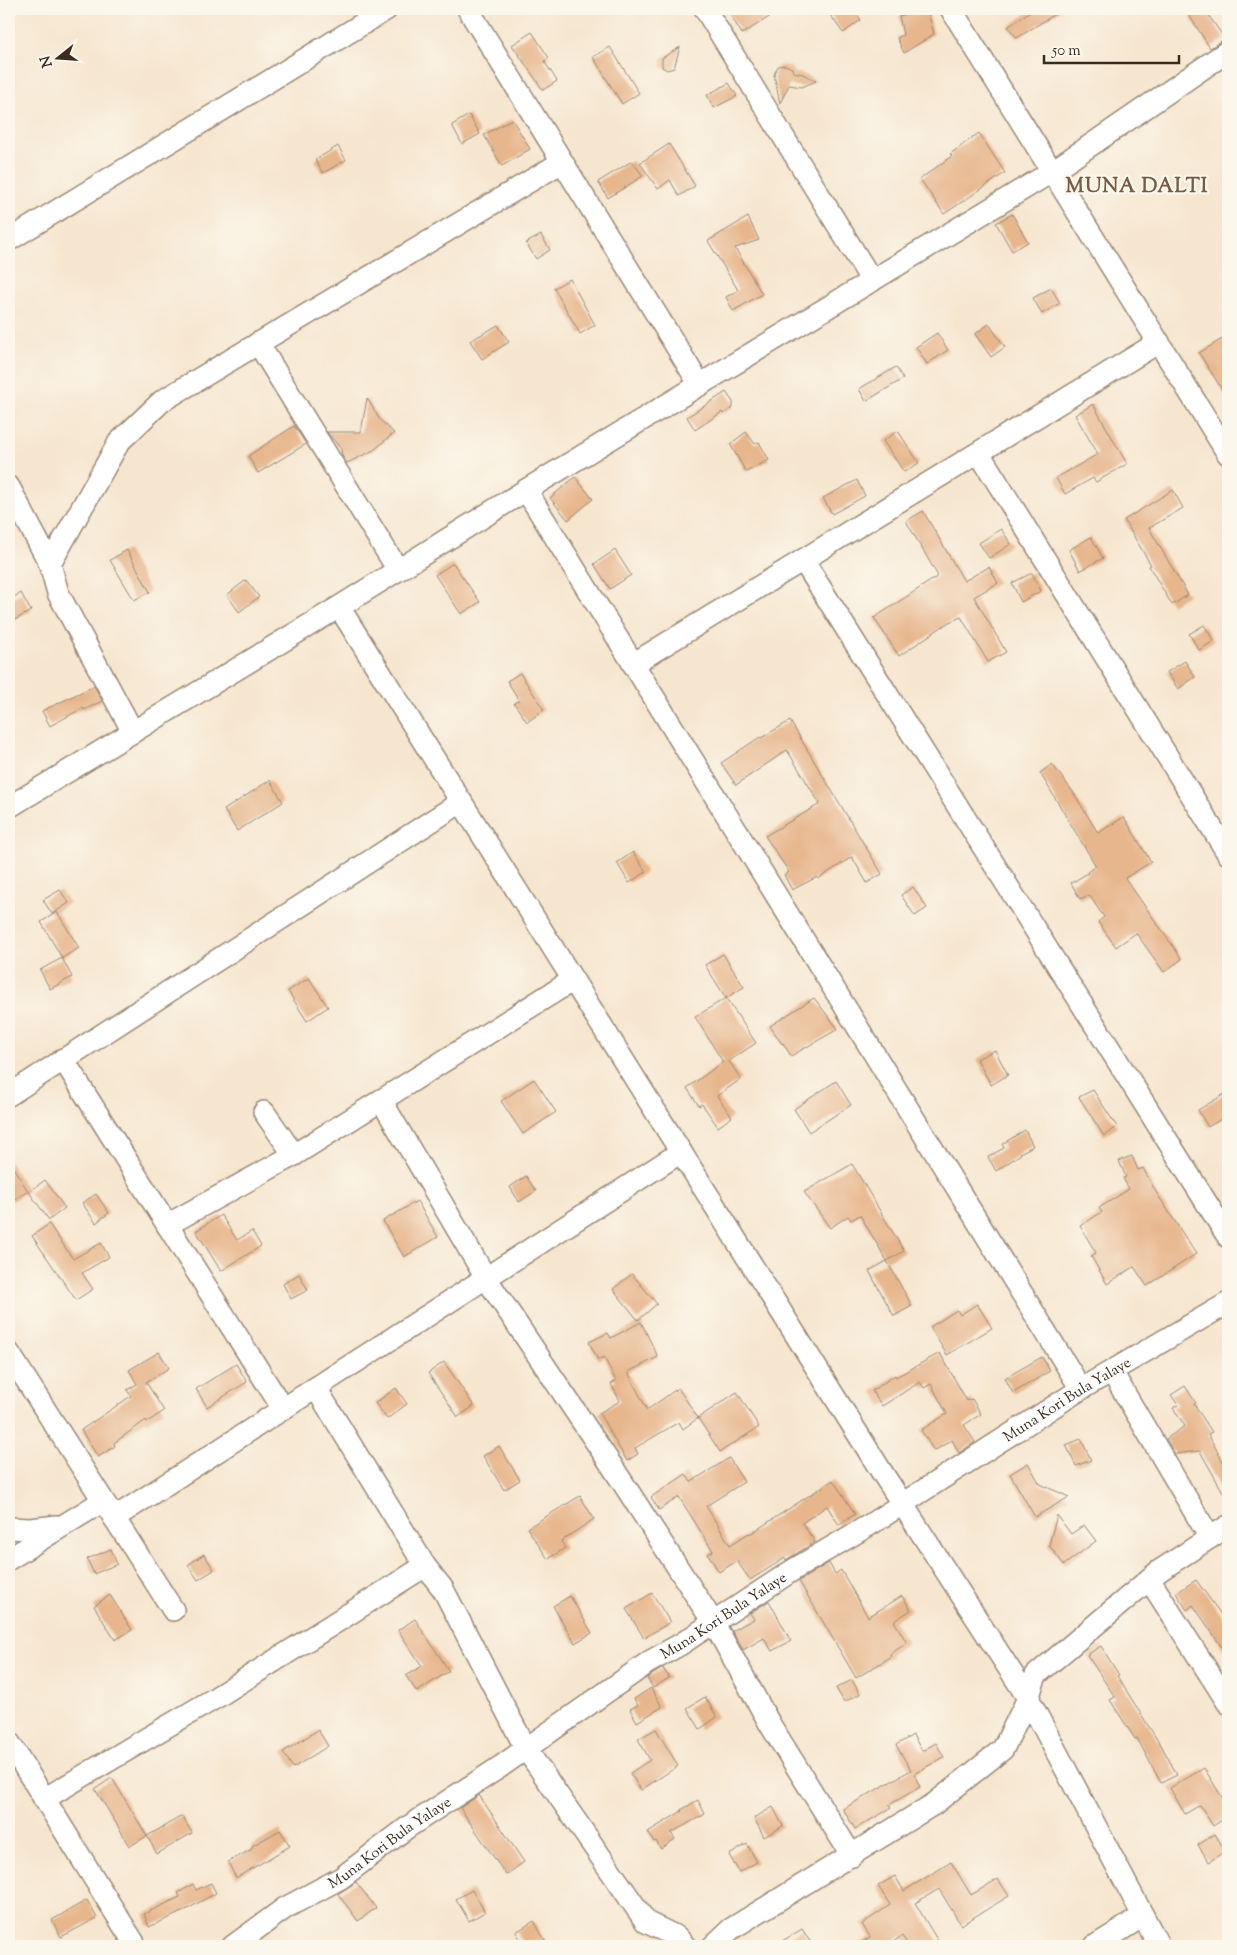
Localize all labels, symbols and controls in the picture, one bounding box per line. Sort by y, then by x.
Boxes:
north arrow [32,32,82,82]
scale bar [1044,32,1180,64]
text: 50 m [1051,41,1081,62]
text: N [36,53,59,69]
district label: MUNA DALTI [1066,173,1208,202]
street label: Muna Kori Bula Yalaye [1000,1353,1135,1448]
street label: Muna Kori Bula Yalaye [657,1568,791,1665]
street label: Muna Kori Bula Yalaye [325,1793,456,1895]

